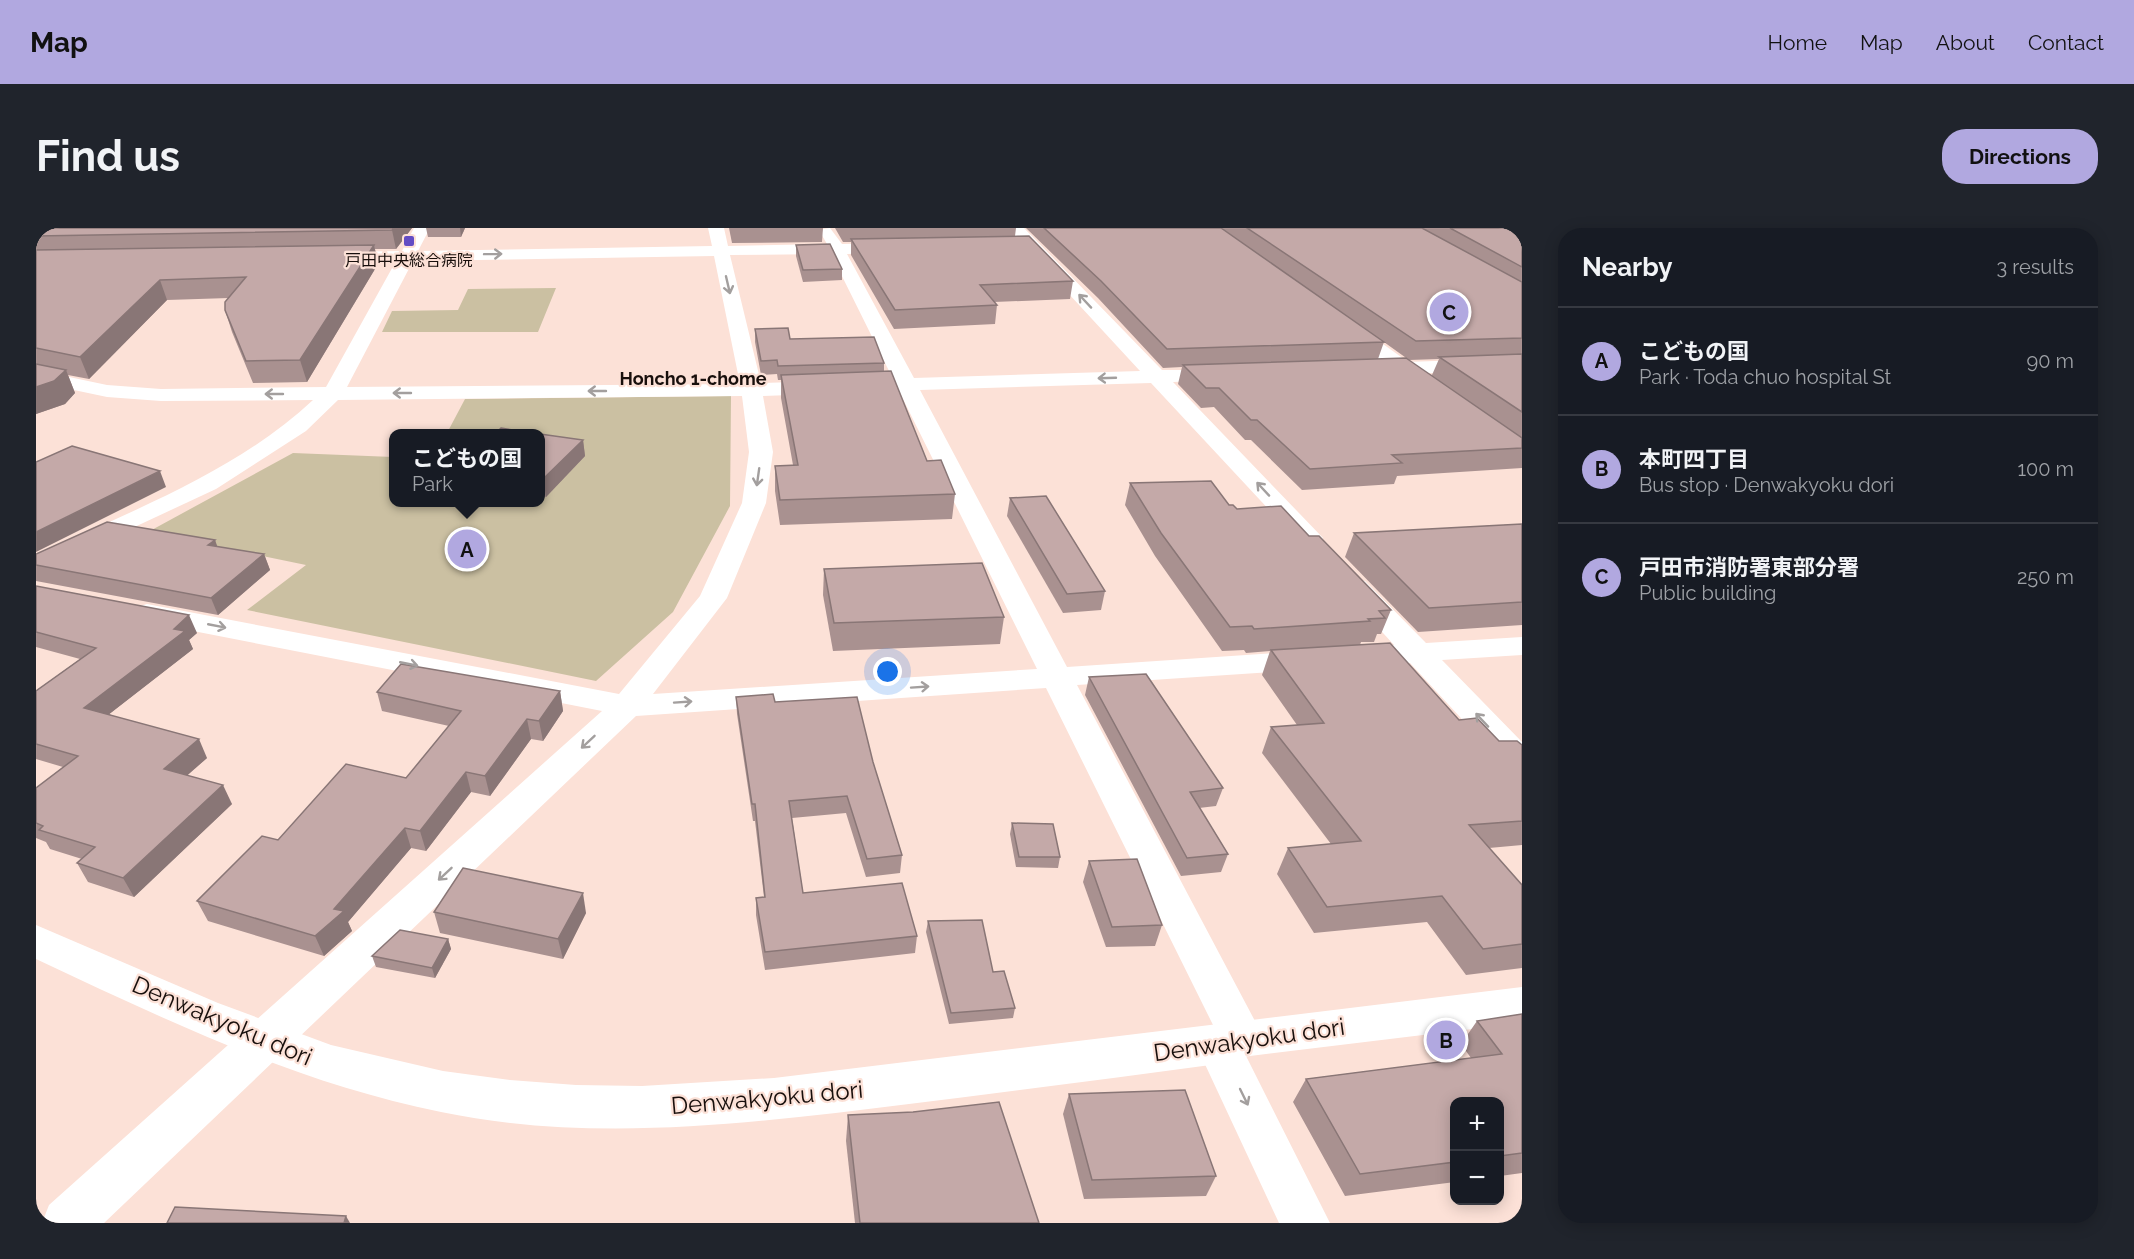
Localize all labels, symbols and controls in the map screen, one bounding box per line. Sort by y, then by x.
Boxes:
text: Map [30,26,88,59]
text: Home [1768,30,1827,55]
text: Map [1860,30,1903,55]
text: About [1936,30,1995,55]
text: Contact [2028,30,2104,55]
button: Directions [1942,129,2098,184]
text: Find us [36,132,180,181]
marker: 戸田中央総合病院 [402,234,416,248]
one-way arrow [483,248,503,260]
place label: 戸田中央総合病院 [345,251,473,270]
text: Nearby [1582,252,1672,282]
text: 3 results [1996,255,2074,279]
one-way arrow [723,275,735,294]
pin: C [1430,290,1468,334]
one-way arrow [1079,294,1093,309]
text: こどもの国 [1639,338,1749,364]
text: A [1595,349,1608,373]
text: 90 m [2027,349,2074,373]
text: Park · Toda chuo hospital St [1639,365,1891,389]
district label: Honcho 1-chome [619,368,767,389]
one-way arrow [1097,373,1117,384]
one-way arrow [587,385,607,397]
one-way arrow [392,387,412,399]
one-way arrow [265,388,285,400]
popup [389,429,545,507]
text: こどもの国 [412,445,522,471]
text: 本町四丁目 [1639,446,1749,472]
text: B [1595,457,1608,481]
text: 100 m [2017,457,2074,481]
one-way arrow [752,466,763,486]
text: Park [412,472,453,496]
text: Bus stop · Denwakyoku dori [1639,473,1894,497]
one-way arrow [1255,481,1270,496]
pin: A [448,526,486,572]
text: 戸田市消防署東部分署 [1639,554,1859,580]
text: C [1595,565,1608,589]
text: 250 m [2017,565,2074,589]
text: Public building [1639,581,1776,605]
one-way arrow [207,621,226,632]
your location [873,657,902,686]
one-way arrow [398,659,418,670]
one-way arrow [909,681,929,692]
one-way arrow [673,697,693,708]
one-way arrow [1475,713,1489,728]
one-way arrow [581,735,596,749]
one-way arrow [438,867,453,881]
street label: Denwakyoku dori [128,970,317,1072]
street label: Denwakyoku dori [1151,1012,1346,1067]
pin: B [1426,1018,1466,1062]
street label: Denwakyoku dori [670,1075,864,1120]
one-way arrow [1238,1088,1250,1106]
map controls [1450,1097,1504,1205]
button: + [1450,1097,1504,1151]
button: − [1450,1151,1504,1205]

